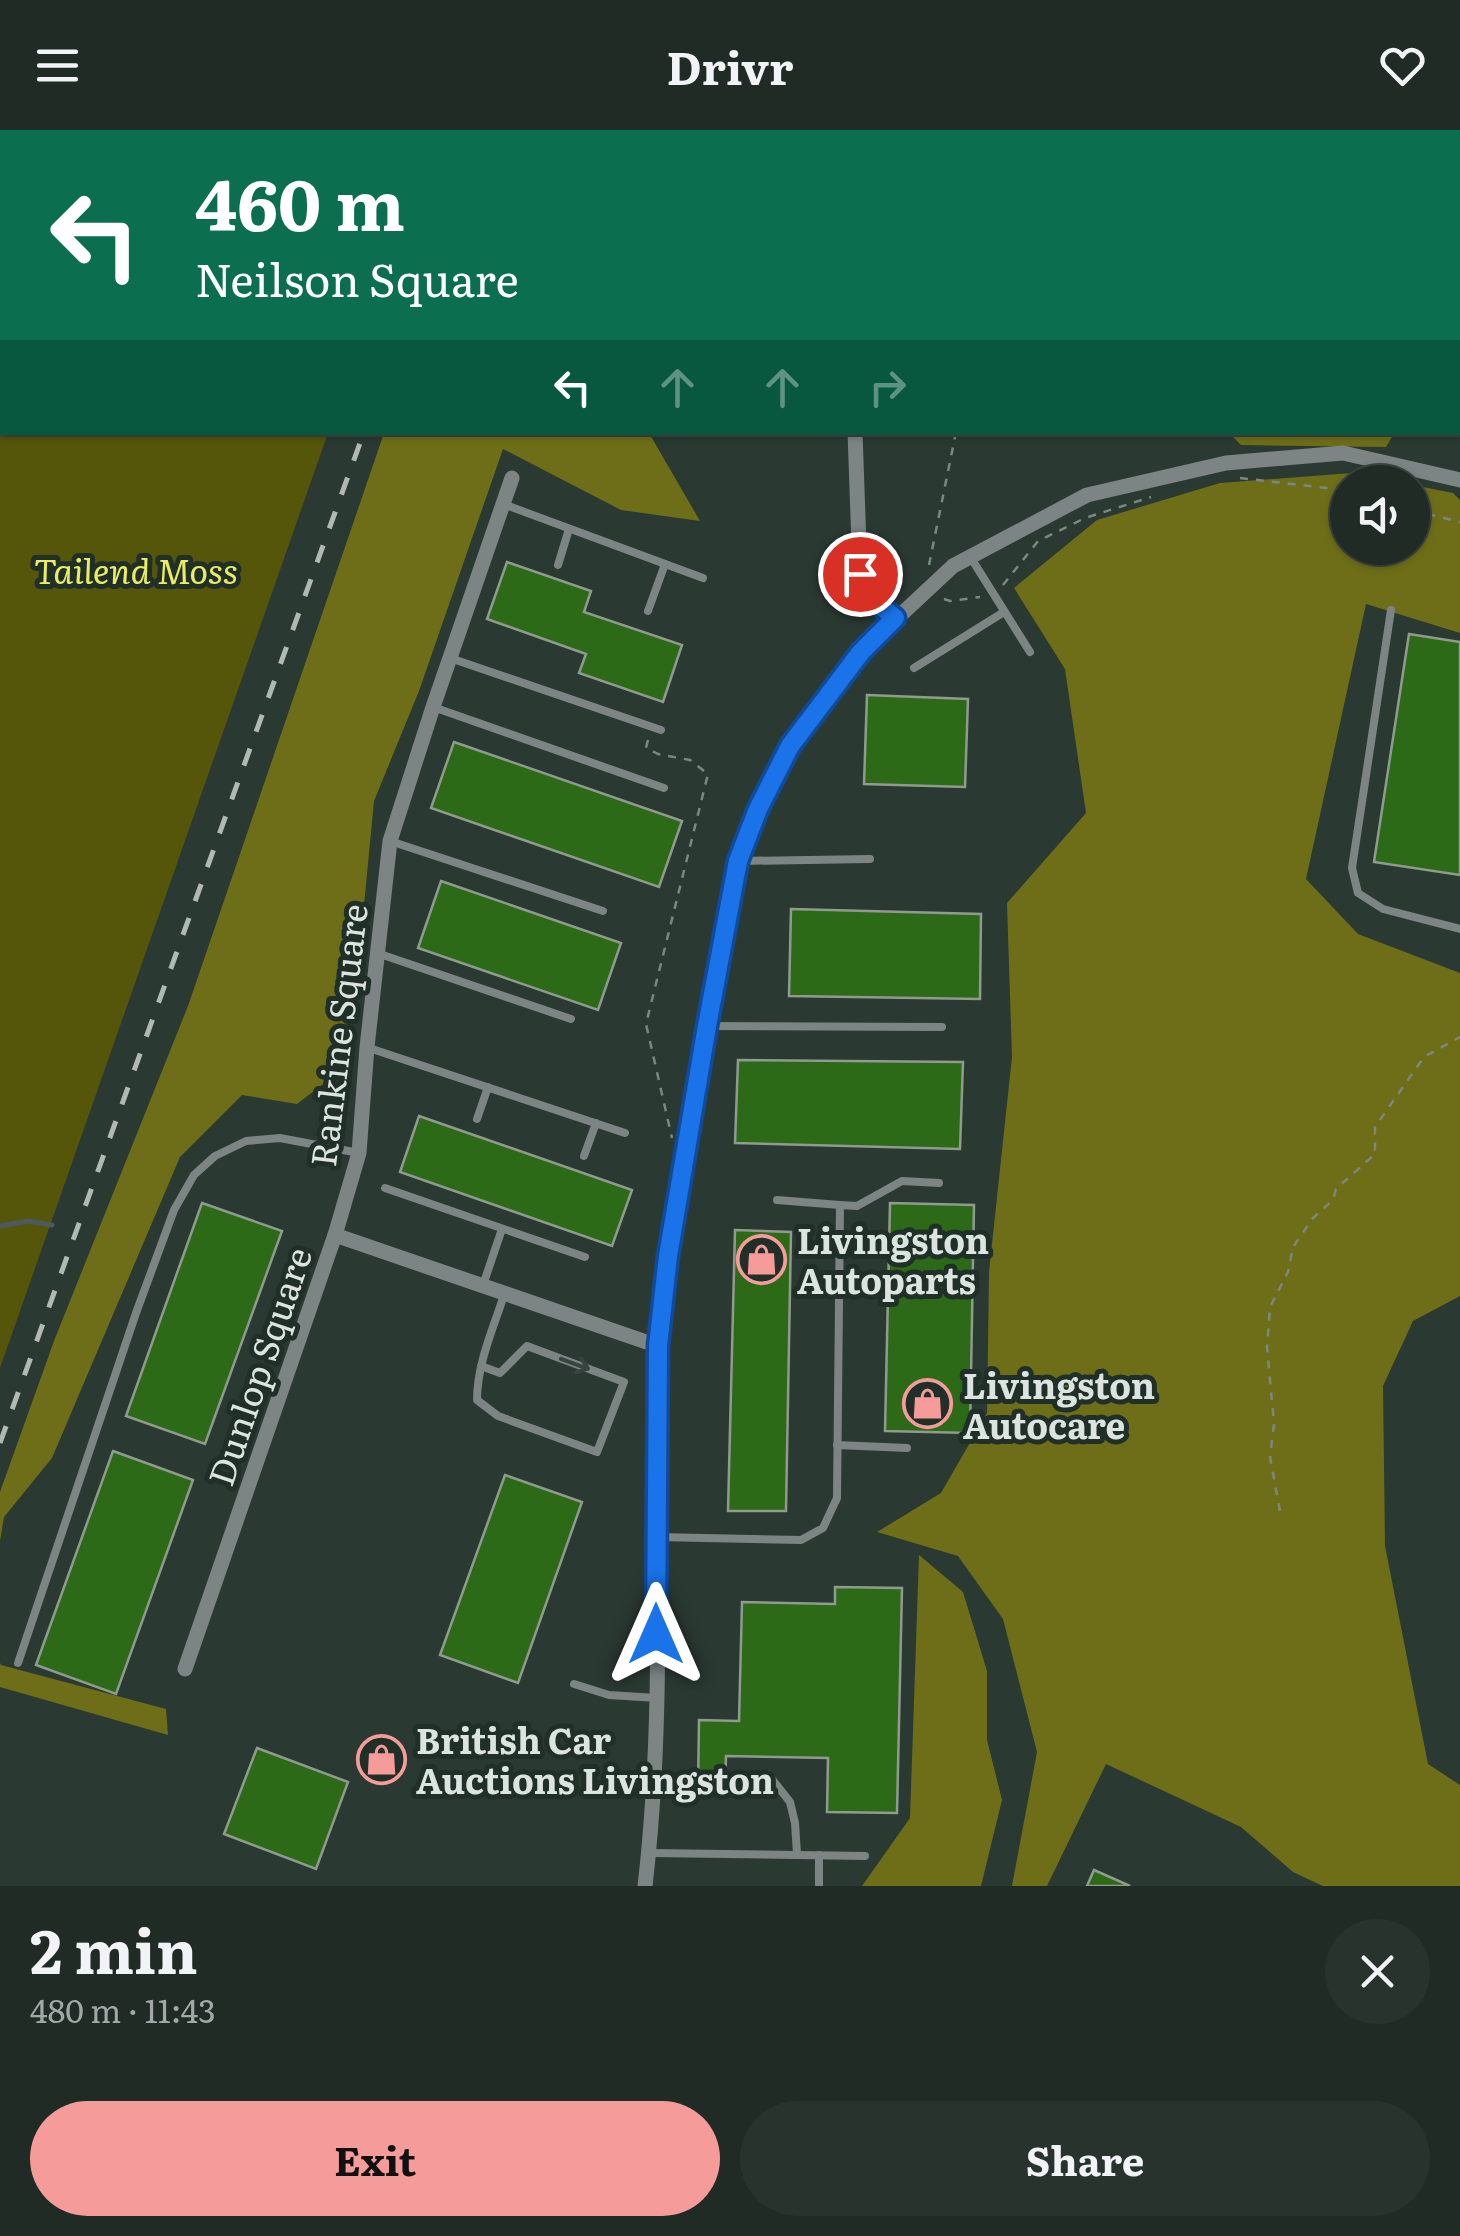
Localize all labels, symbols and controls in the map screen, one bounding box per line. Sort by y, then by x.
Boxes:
text: Drivr [666,32,794,99]
icon: menu [30,38,85,93]
icon: heart [1375,38,1430,93]
text: 460 m [195,149,405,253]
icon: left [30,170,160,300]
text: Neilson Square [195,244,519,311]
icon: left [545,360,600,415]
icon: ahead [650,360,705,415]
icon: ahead [755,360,810,415]
icon: right [860,360,915,415]
map controls [1330,465,1430,565]
button: sound [1330,465,1430,565]
pin [818,532,903,617]
park label: Tailend Moss [34,543,238,595]
icon: arrive [833,547,888,602]
street label: Rankine Square [295,901,379,1169]
place label: Livingston Autoparts [797,1213,989,1305]
shop icon: Livingston Autoparts [736,1233,788,1285]
street label: Dunlop Square [193,1240,323,1492]
one-way arrow [558,1356,589,1374]
place label: Livingston Autocare [963,1358,1155,1450]
shop icon: Livingston Autocare [902,1378,954,1430]
position arrow [604,1582,708,1686]
place label: British Car Auctions Livingston [416,1713,774,1805]
shop icon: British Car Auctions Livingston [355,1733,407,1785]
text: 2 min [30,1903,198,1992]
button: close [1325,1919,1430,2024]
text: 480 m · 11:43 [30,1985,216,2033]
button: Exit [30,2101,720,2216]
button: Share [740,2101,1430,2216]

